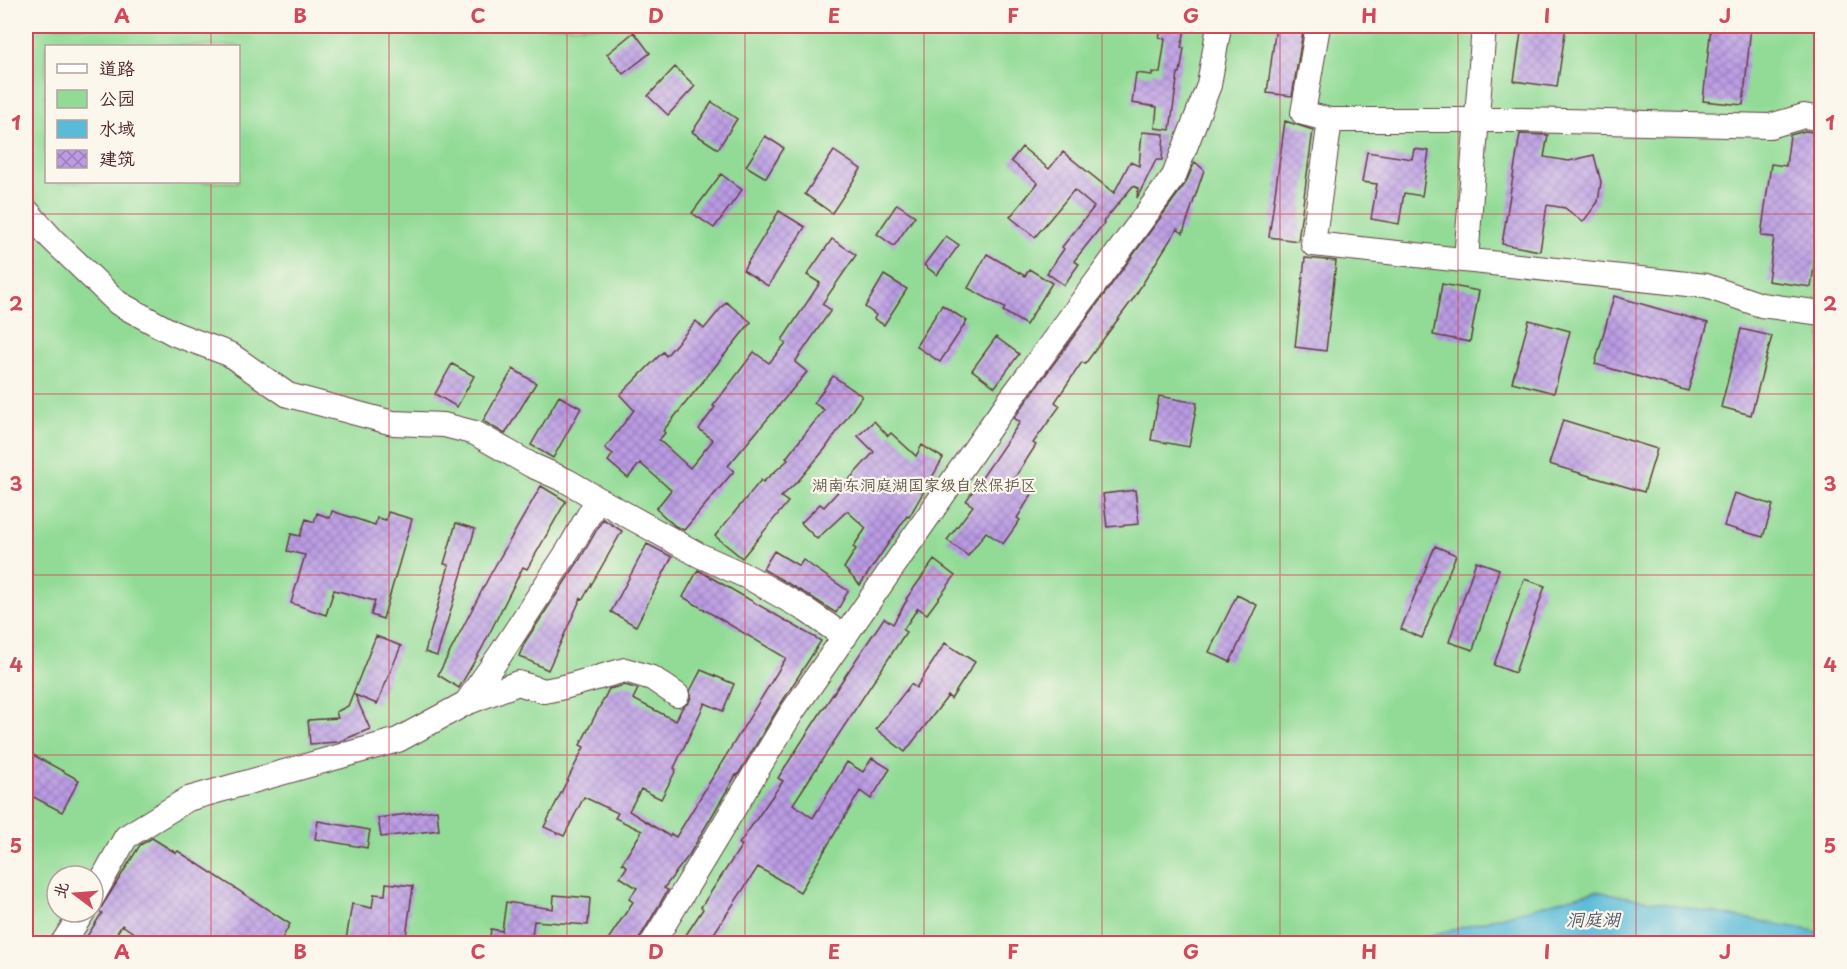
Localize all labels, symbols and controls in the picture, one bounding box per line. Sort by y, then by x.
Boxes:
text: A [114,0,130,30]
text: B [293,0,307,30]
text: C [470,0,486,30]
text: D [648,0,664,30]
text: E [828,0,840,30]
text: F [1007,0,1019,30]
text: G [1183,0,1199,30]
text: H [1361,0,1377,30]
text: I [1544,0,1550,30]
text: J [1719,0,1731,30]
legend [45,45,240,183]
text: 道路 [99,54,135,81]
text: 公园 [99,84,135,111]
text: 1 [11,107,21,137]
text: 1 [1825,107,1835,137]
text: 水域 [99,114,135,141]
text: 建筑 [99,144,135,171]
text: 2 [9,288,23,318]
text: 2 [1823,288,1837,318]
text: 3 [9,468,23,498]
text: 3 [1823,468,1837,498]
park label: 湖南东洞庭湖国家级自然保护区 [812,472,1036,496]
text: 4 [9,649,23,679]
text: 4 [1823,649,1837,679]
text: 5 [10,830,22,860]
text: 5 [1824,830,1836,860]
north arrow [45,864,105,924]
text: 北 [46,879,73,901]
water label: 洞庭湖 [1566,905,1622,932]
text: A [114,936,130,966]
text: B [293,936,307,966]
text: C [470,936,486,966]
text: D [648,936,664,966]
text: E [828,936,840,966]
text: F [1007,936,1019,966]
text: G [1183,936,1199,966]
text: H [1361,936,1377,966]
text: I [1544,936,1550,966]
text: J [1719,936,1731,966]

